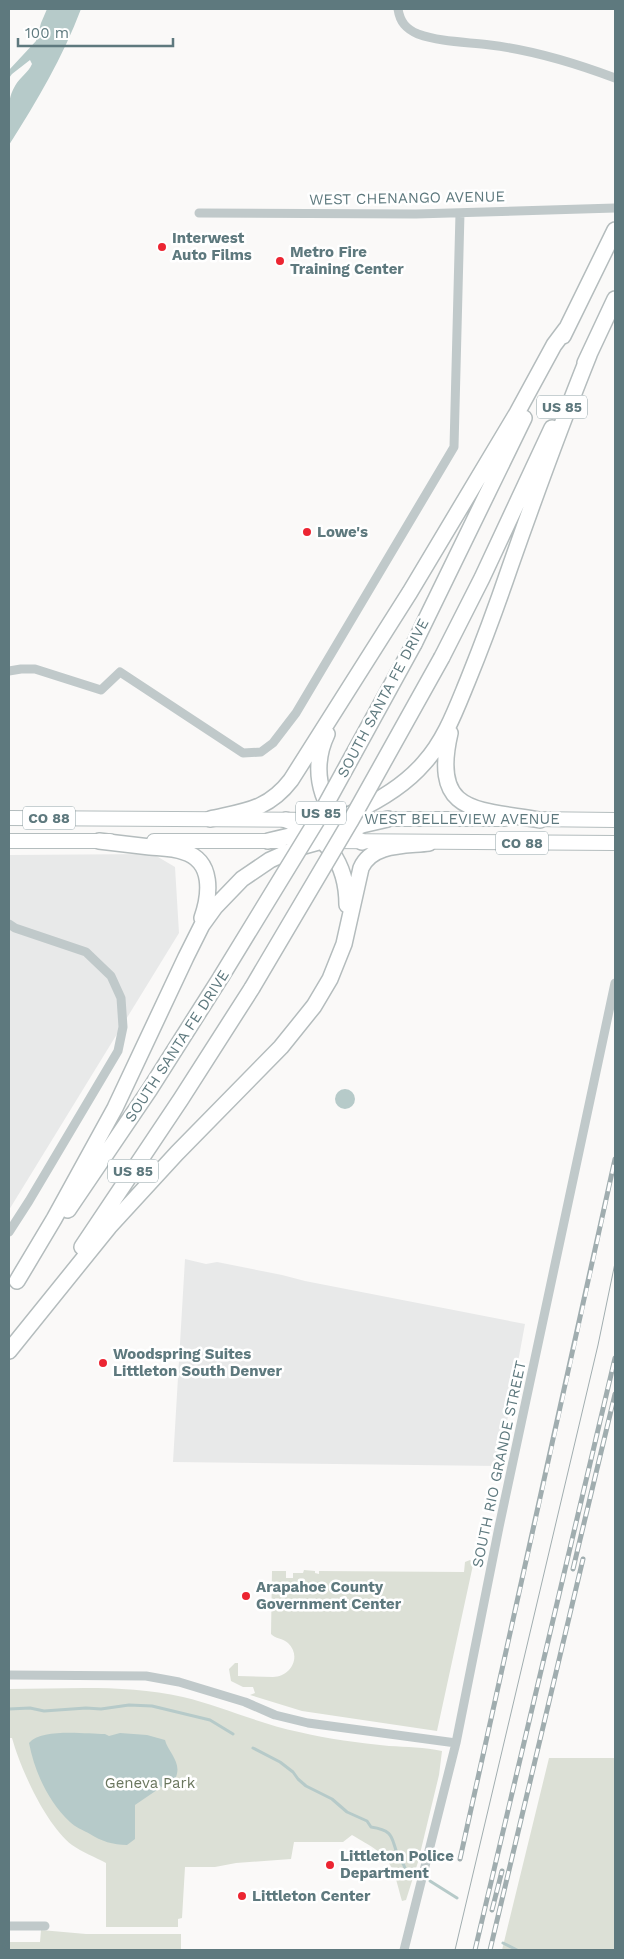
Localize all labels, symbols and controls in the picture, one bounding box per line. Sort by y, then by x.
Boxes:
scale bar [18,15,172,47]
text: 100 m [25,24,69,42]
street label: WEST CHENANGO AVENUE [309,187,505,209]
place label: Interwest Auto Films [172,229,252,264]
marker: Interwest Auto Films [156,241,168,253]
place label: Metro Fire Training Center [290,243,404,278]
marker: Metro Fire Training Center [274,255,286,267]
road number: US 85 [537,396,587,418]
place label: Lowe's [317,523,368,541]
marker: Lowe's [301,526,313,538]
street label: SOUTH SANTA FE DRIVE [333,615,433,781]
road number: US 85 [296,801,346,824]
road number: CO 88 [23,806,75,830]
street label: WEST BELLEVIEW AVENUE [364,810,560,828]
road number: CO 88 [496,831,548,854]
street label: SOUTH SANTA FE DRIVE [121,967,233,1125]
road number: US 85 [108,1160,158,1182]
place label: Woodspring Suites Littleton South Denver [113,1345,282,1380]
marker: Woodspring Suites Littleton South Denver [97,1357,109,1369]
street label: SOUTH RIO GRANDE STREET [468,1359,530,1569]
place label: Arapahoe County Government Center [256,1578,402,1613]
marker: Arapahoe County Government Center [240,1590,252,1602]
park label: Geneva Park [105,1774,196,1792]
place label: Littleton Police Department [340,1847,454,1882]
marker: Littleton Police Department [324,1859,336,1871]
place label: Littleton Center [252,1887,371,1905]
marker: Littleton Center [236,1890,248,1902]

